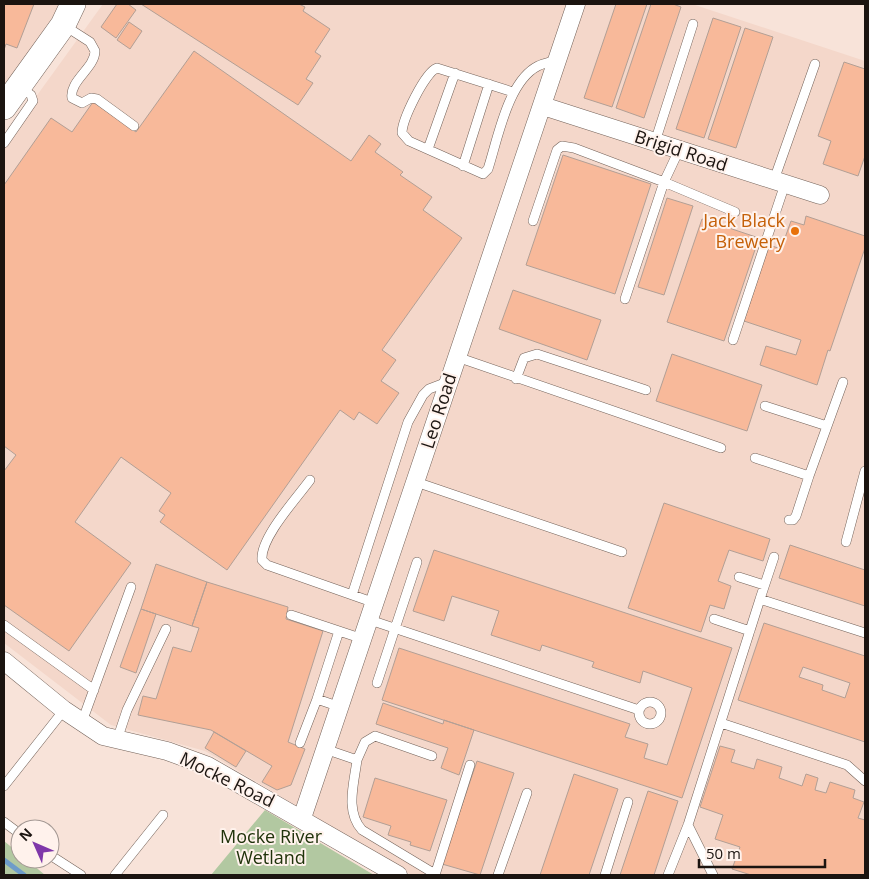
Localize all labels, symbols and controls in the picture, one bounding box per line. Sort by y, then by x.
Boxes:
street label: Brigid Road [632,124,731,176]
place label: Jack Black Brewery [701,208,786,253]
marker: Jack Black Brewery [789,225,801,237]
street label: Leo Road [415,370,462,451]
street label: Mocke Road [176,746,279,812]
north arrow [10,819,60,869]
text: N [15,824,36,845]
park label: Mocke River Wetland [220,824,323,869]
scale bar [699,836,825,868]
text: 50 m [706,843,741,863]

